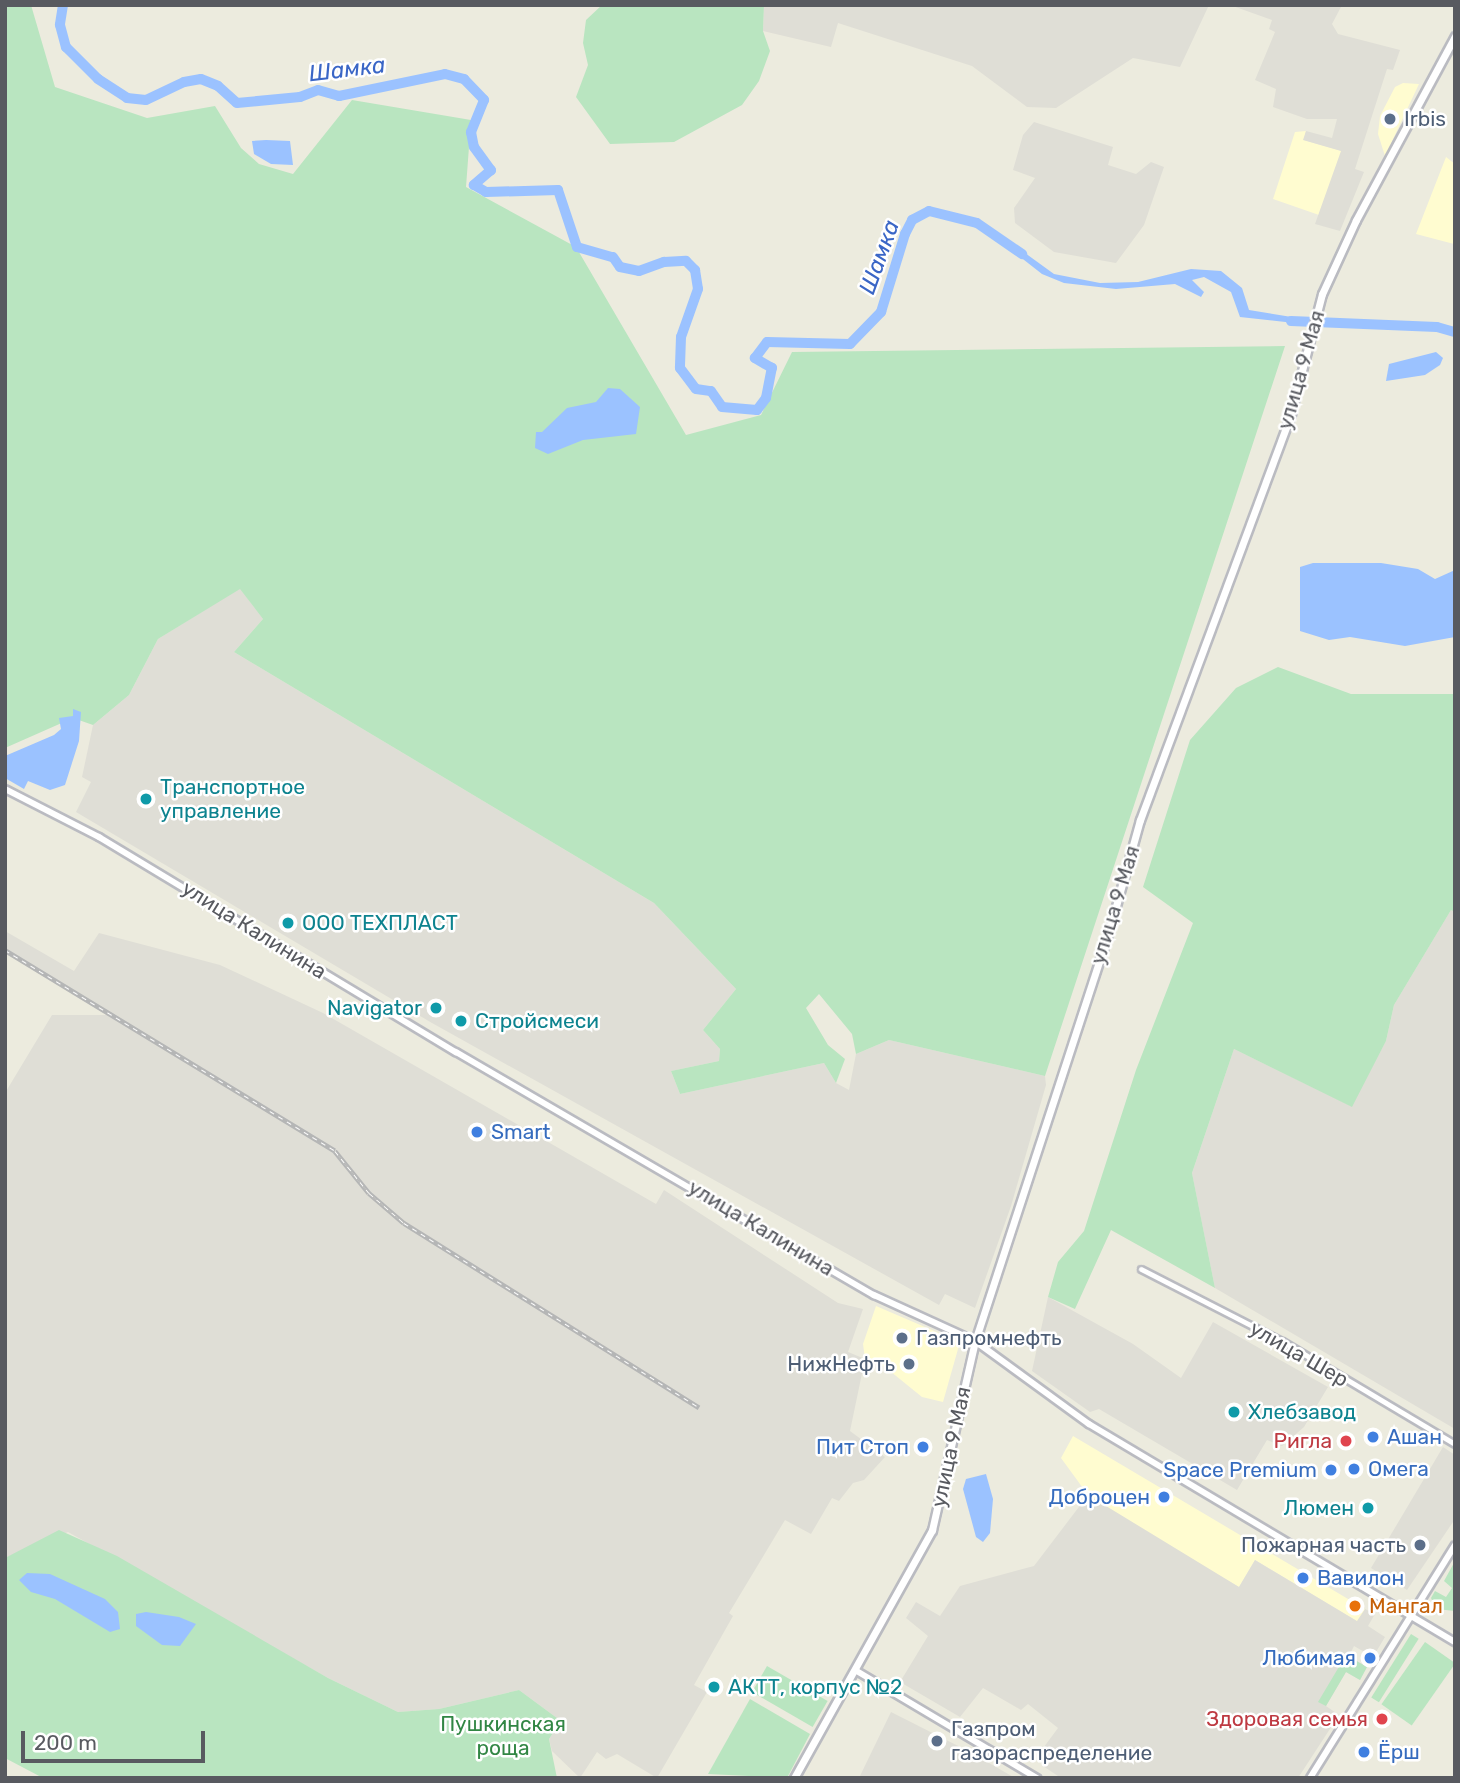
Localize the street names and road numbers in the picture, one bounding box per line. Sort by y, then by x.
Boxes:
street label: улица 9 Мая [1272,307,1330,433]
street label: улица 9 Мая [1085,843,1145,967]
street label: улица Калинина [177,875,331,985]
street label: улица Калинина [684,1175,838,1281]
street label: улица Шер [1245,1316,1353,1392]
street label: улица 9 Мая [926,1384,976,1510]

